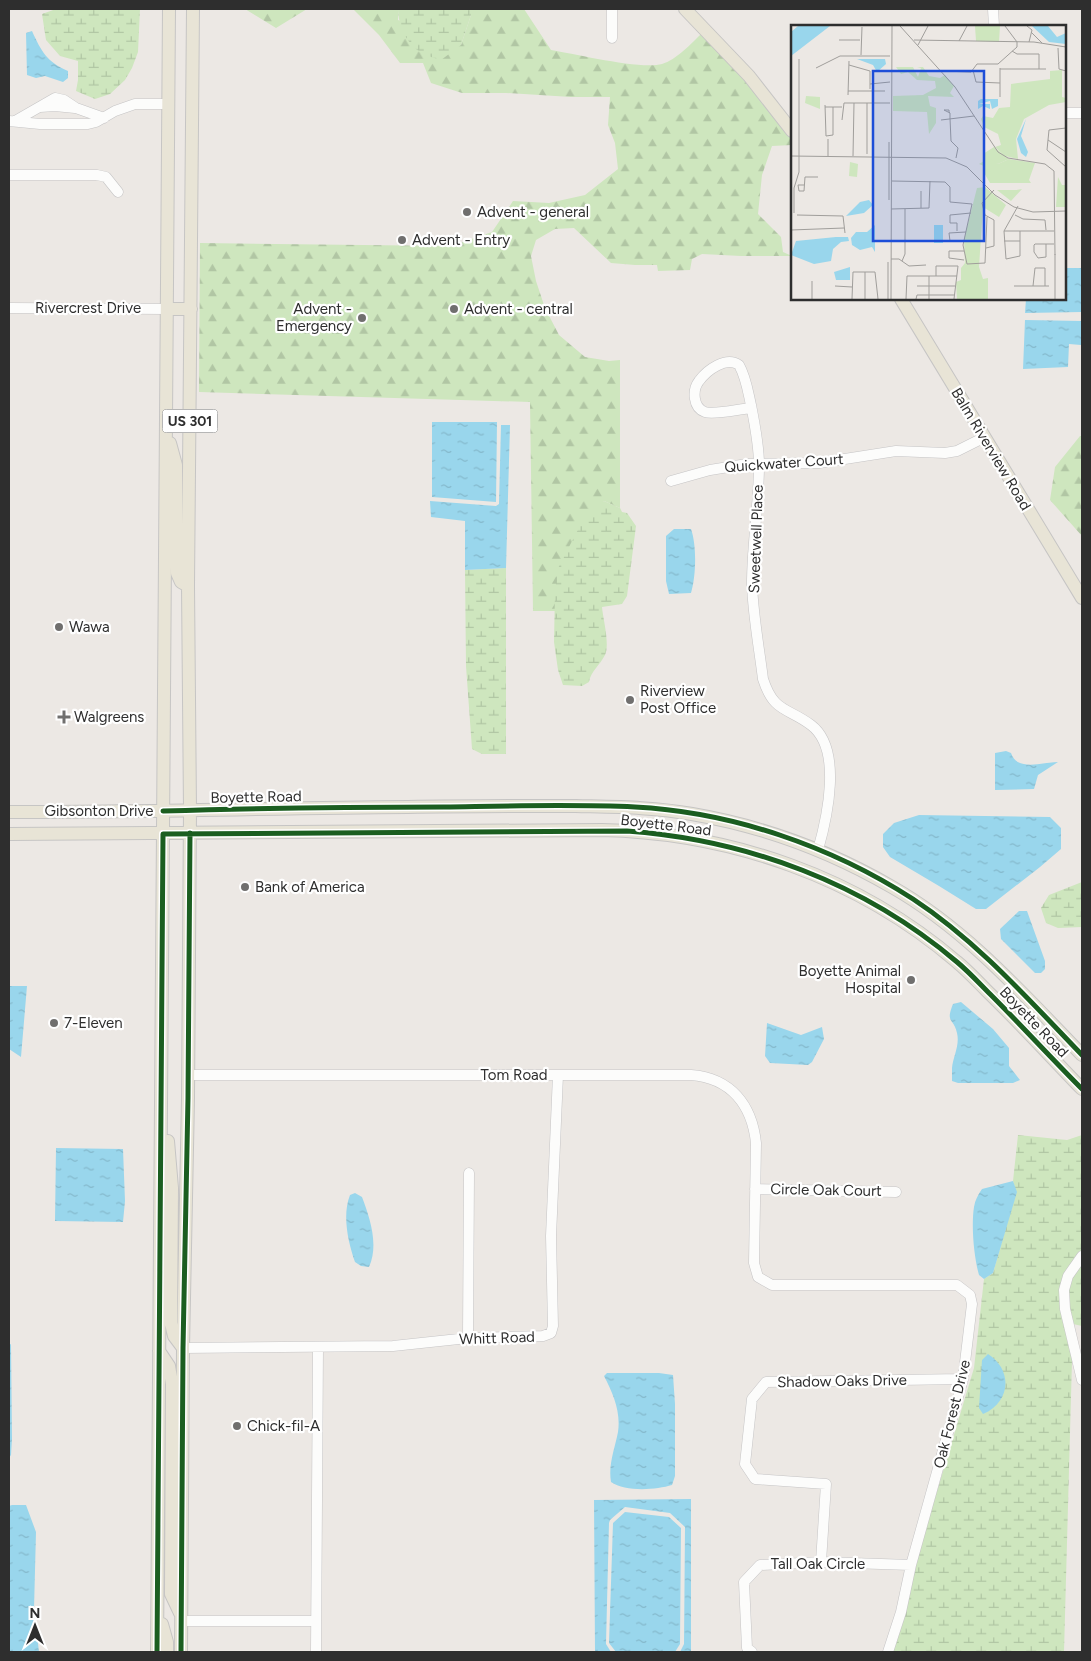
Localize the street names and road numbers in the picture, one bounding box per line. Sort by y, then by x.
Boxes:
street label: Rivercrest Drive [35,299,141,317]
street label: Balm Riverview Road [947,385,1035,513]
road number: US 301 [162,410,218,432]
street label: Quickwater Court [724,450,845,476]
street label: Sweetwell Place [745,484,767,594]
street label: Boyette Road [210,787,302,807]
street label: Gibsonton Drive [45,802,153,820]
street label: Boyette Road [620,811,712,839]
street label: Boyette Road [996,983,1072,1061]
street label: Tom Road [480,1066,548,1084]
street label: Circle Oak Court [770,1180,882,1200]
street label: Whitt Road [459,1328,535,1348]
street label: Oak Forest Drive [930,1358,974,1470]
street label: Shadow Oaks Drive [777,1371,907,1391]
street label: Tall Oak Circle [771,1555,865,1573]

